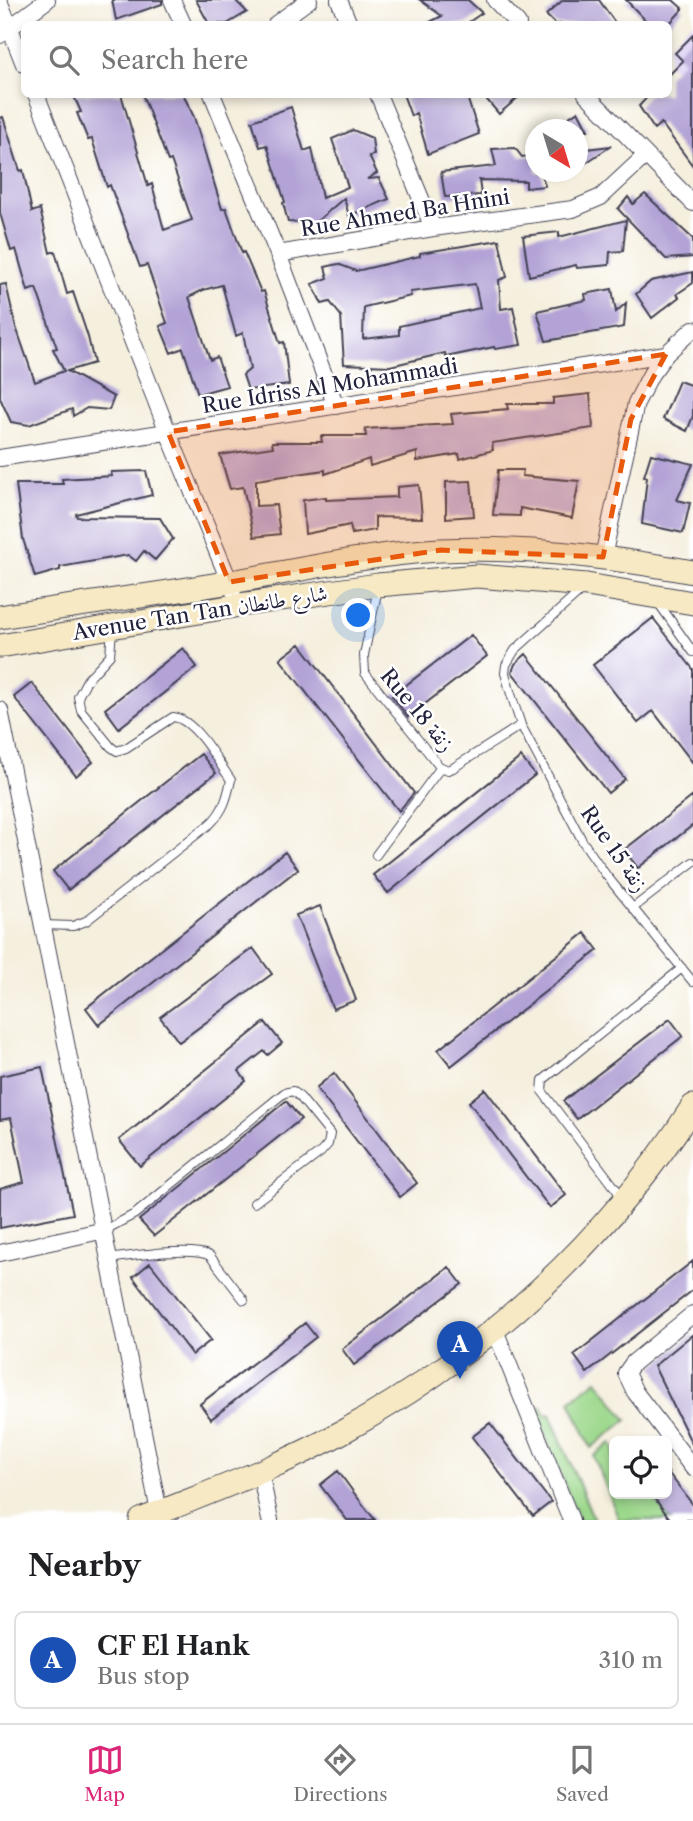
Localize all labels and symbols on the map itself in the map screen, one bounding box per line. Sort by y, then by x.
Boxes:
north arrow [525,119,588,182]
street label: Rue Ahmed Ba Hnini [299,184,511,241]
street label: Rue Idriss Al Mohammadi [200,353,460,418]
street label: Avenue Tan Tan شارع طانطان [70,580,330,651]
your location [341,598,375,632]
street label: Rue 18 زنقة [375,663,459,756]
street label: Rue 15 زنقة [576,801,653,897]
pin: A [437,1321,483,1379]

